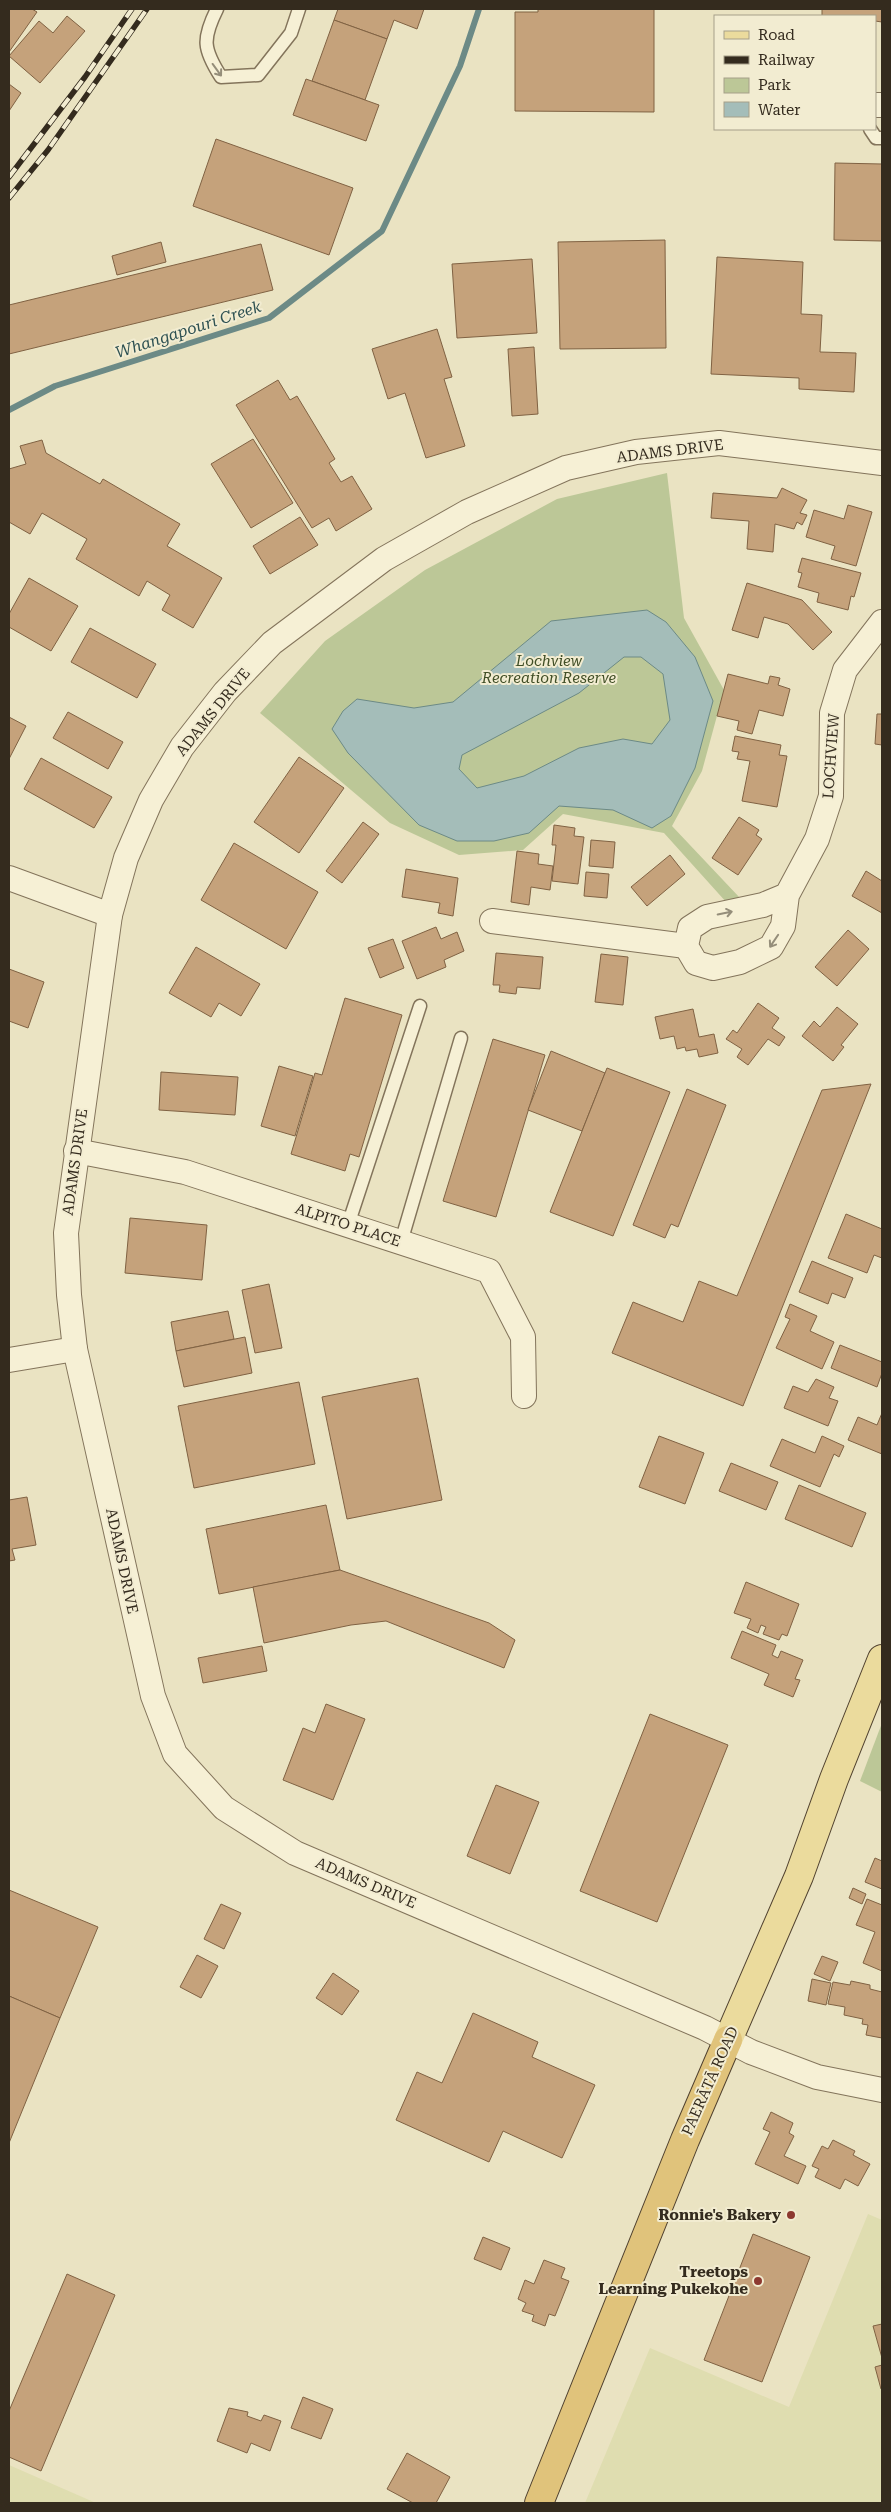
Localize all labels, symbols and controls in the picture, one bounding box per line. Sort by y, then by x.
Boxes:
legend [714,15,876,130]
text: Road [758,26,795,44]
text: Railway [758,51,815,69]
one-way arrow [212,63,222,77]
text: Park [758,76,792,94]
text: Water [758,101,800,119]
water label: Whangapouri Creek [113,297,264,362]
street label: ADAMS DRIVE [616,436,724,466]
park label: Lochview Recreation Reserve [481,652,617,687]
street label: ADAMS DRIVE [172,665,254,759]
street label: LOCHVIEW [819,712,843,799]
one-way arrow [716,908,732,917]
one-way arrow [768,934,779,948]
street label: ADAMS DRIVE [59,1108,91,1216]
street label: ALPITO PLACE [293,1199,403,1251]
street label: ADAMS DRIVE [102,1507,142,1615]
street label: ADAMS DRIVE [313,1854,419,1912]
street label: PAERĀTĀ ROAD [678,2024,742,2138]
place label: Ronnie's Bakery [658,2206,781,2224]
marker: Ronnie's Bakery [785,2209,797,2221]
place label: Treetops Learning Pukekohe [598,2263,748,2298]
marker: Treetops Learning Pukekohe [752,2275,764,2287]

